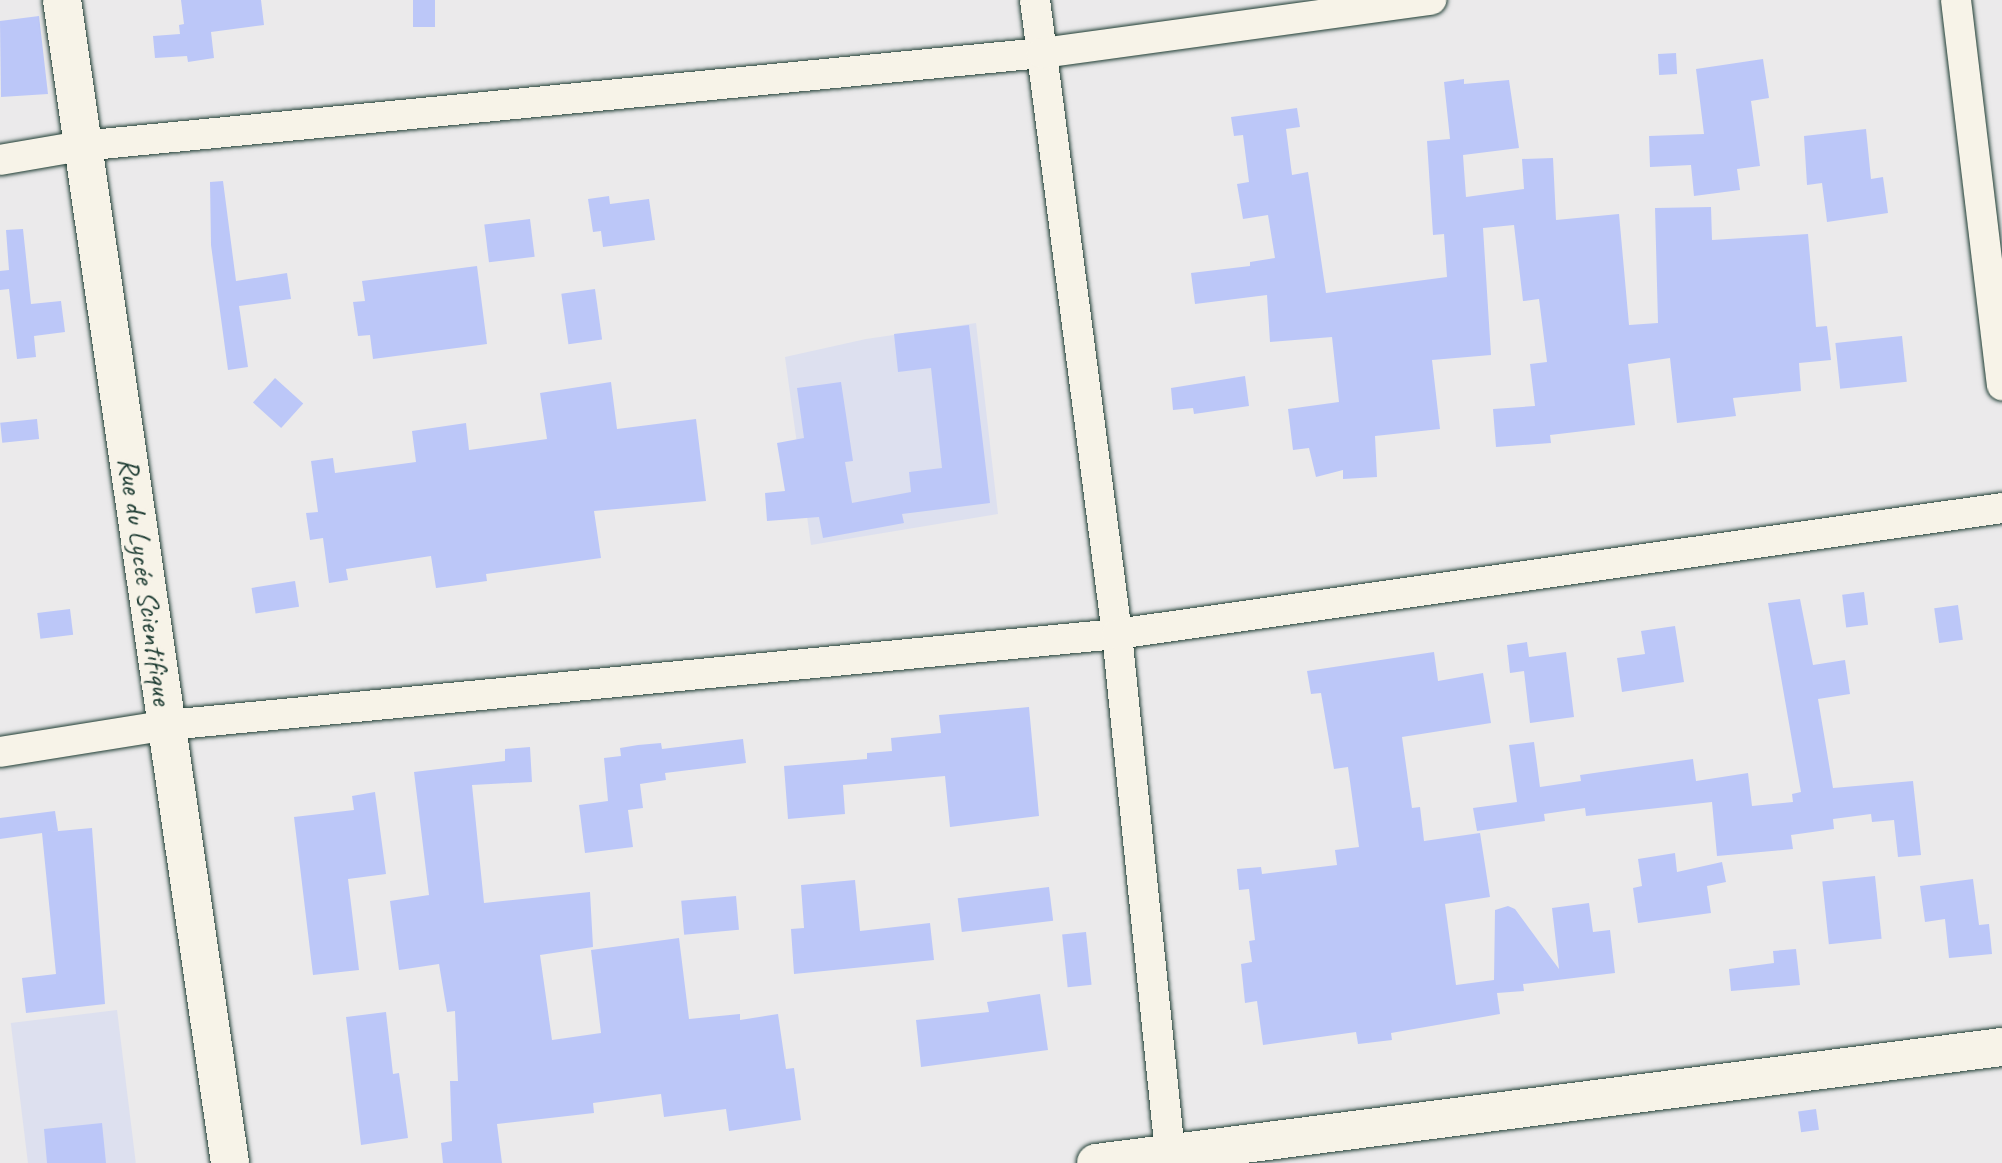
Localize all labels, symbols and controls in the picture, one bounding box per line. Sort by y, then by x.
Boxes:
street label: Rue du Lycée Scientifique [111,456,181,706]

